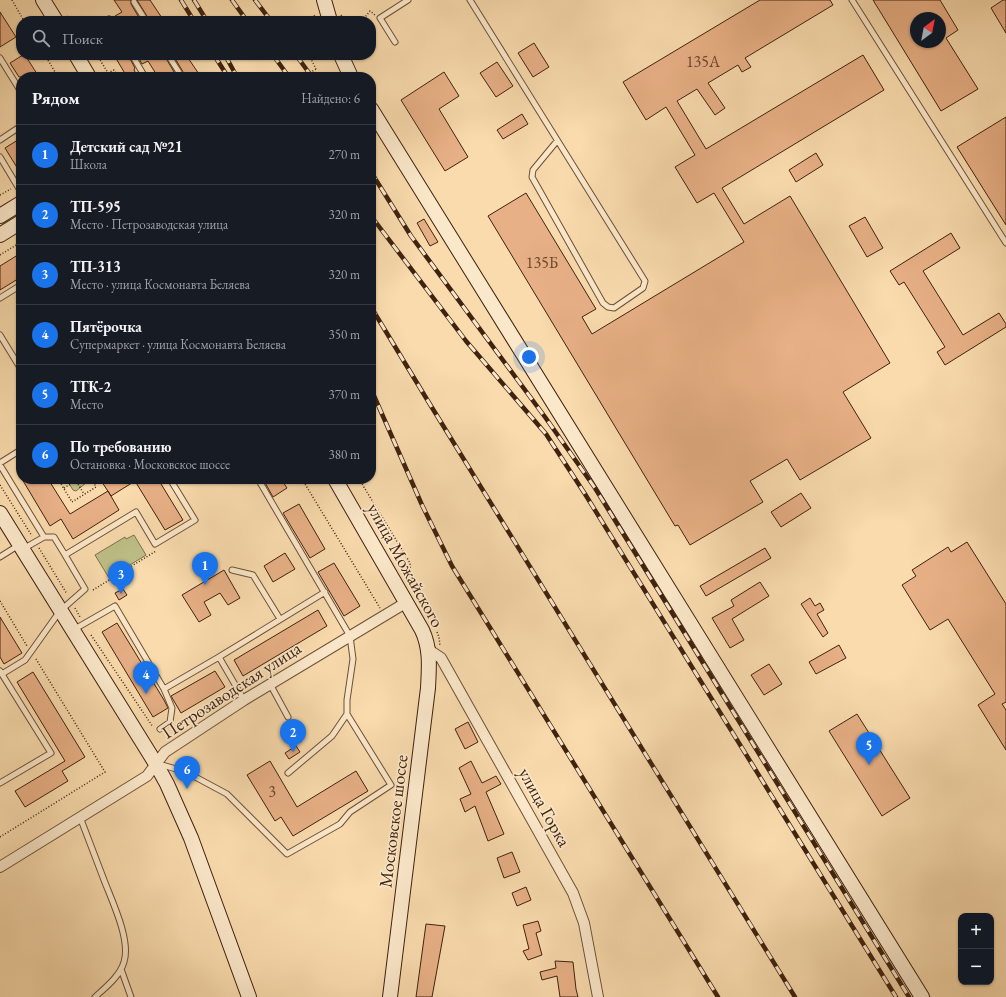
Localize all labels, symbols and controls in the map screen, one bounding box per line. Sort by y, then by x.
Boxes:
north arrow [910,12,946,48]
search box [16,16,376,60]
icon: search [30,27,52,49]
text: Поиск [62,29,103,48]
house number: 135А [686,51,721,72]
text: Рядом [32,87,80,109]
text: Найдено: 6 [301,90,360,107]
text: Детский сад №21 [70,137,183,156]
text: 1 [42,146,48,163]
text: 270 m [329,146,360,163]
text: Школа [70,156,107,173]
text: ТП-595 [70,197,121,216]
text: 2 [42,206,48,223]
text: 320 m [329,206,360,223]
text: Место · Петрозаводская улица [70,216,228,233]
house number: 135Б [526,252,558,273]
text: ТП-313 [70,257,121,276]
text: 3 [42,266,48,283]
text: 320 m [329,266,360,283]
text: Место · улица Космонавта Беляева [70,276,250,293]
text: Пятёрочка [70,317,142,336]
text: 4 [42,326,48,343]
text: 350 m [329,326,360,343]
text: Супермаркет · улица Космонавта Беляева [70,336,286,353]
your location [519,347,539,367]
text: ТГК-2 [70,377,111,396]
text: 5 [42,386,48,403]
text: 370 m [329,386,360,403]
text: Место [70,396,103,413]
text: По требованию [70,437,171,456]
text: 6 [42,446,48,463]
text: 380 m [329,446,360,463]
text: Остановка · Московское шоссе [70,456,230,473]
street label: улица Можайского [362,499,450,631]
pin: 1 [192,552,218,585]
pin: 3 [108,561,134,594]
street label: Петрозаводская улица [157,636,306,744]
pin: 4 [133,661,159,694]
pin: 2 [280,719,306,752]
pin: 5 [856,732,882,765]
street label: Московское шоссе [373,753,413,889]
pin: 6 [174,756,200,789]
street label: улица Горка [514,763,577,851]
house number: 3 [268,781,276,802]
map controls [958,913,994,985]
button: + [958,913,994,949]
button: − [958,949,994,985]

